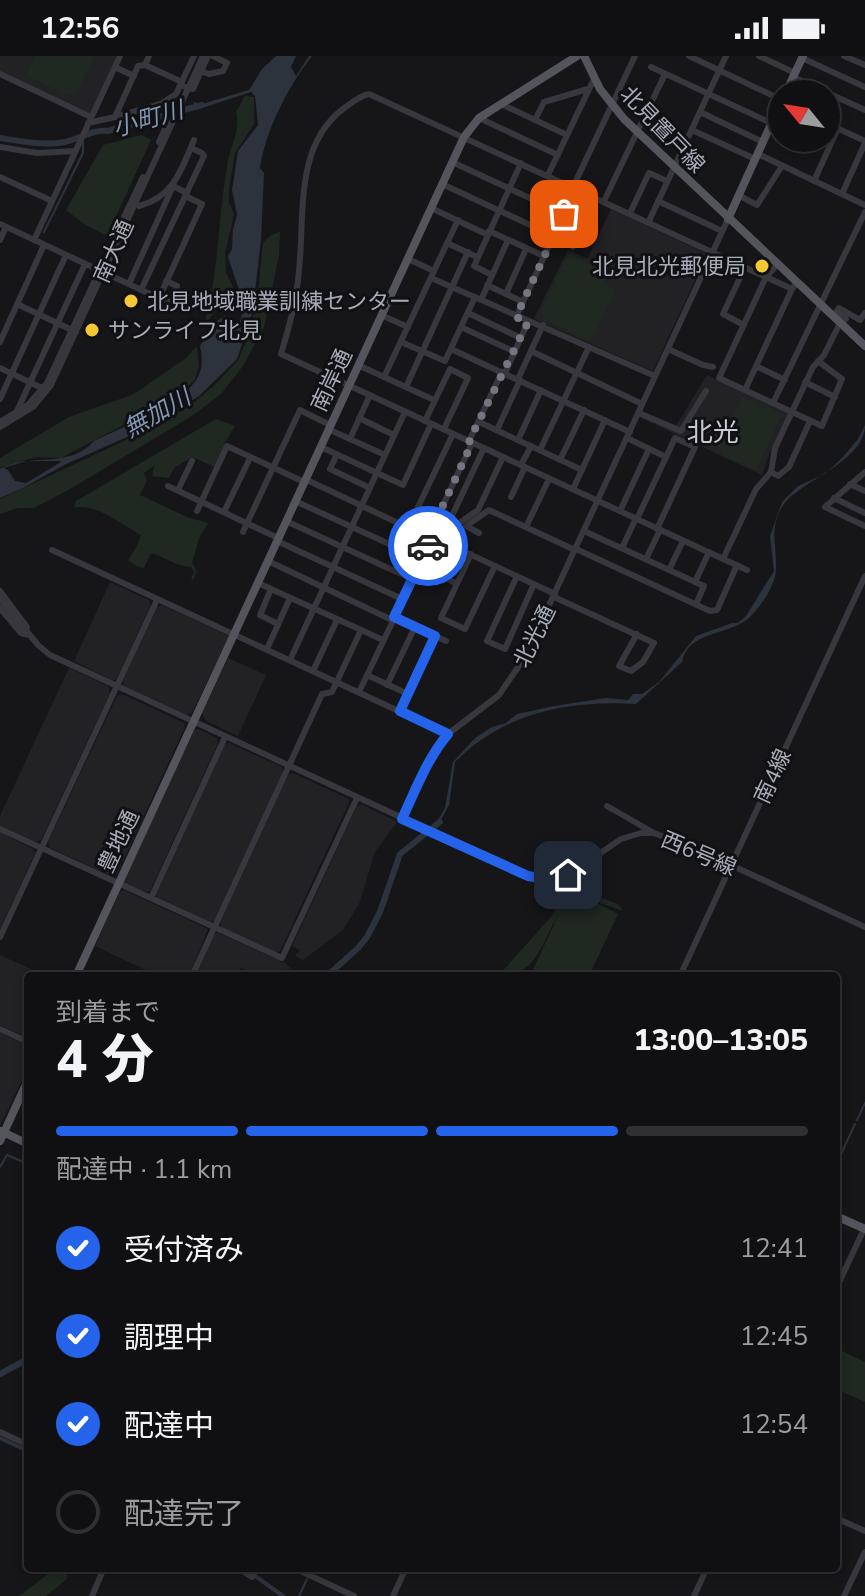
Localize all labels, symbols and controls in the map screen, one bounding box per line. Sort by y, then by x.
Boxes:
text: 12:56 [40,8,119,49]
street label: 北見置戸線 [613,80,711,180]
north arrow [768,80,840,152]
map controls [768,80,840,152]
water label: 小町川 [109,93,190,144]
pin [530,180,598,248]
icon: bag [542,192,586,236]
street label: 南大通 [87,215,141,288]
place label: 北見北光郵便局 [592,252,746,282]
marker: 北見北光郵便局 [753,257,771,275]
place label: 北見地域職業訓練センター [147,287,411,317]
marker: 北見地域職業訓練センター [122,292,140,310]
place label: サンライフ北見 [108,316,262,346]
marker: サンライフ北見 [83,321,101,339]
street label: 南岸通 [304,344,359,417]
water label: 無加川 [118,380,199,445]
district label: 北光 [687,415,739,450]
courier [388,506,468,586]
icon: car [406,524,450,568]
street label: 北光通 [507,600,563,673]
street label: 南4線 [747,744,799,809]
street label: 豊地通 [91,805,146,878]
street label: 西6号線 [656,825,741,883]
pin [534,841,602,909]
icon: home [546,853,590,897]
text: 到着まで [56,995,160,1030]
text: 13:00–13:05 [633,1020,808,1061]
text: 4 分 [56,1024,154,1095]
text: 配達中 · 1.1 km [56,1152,232,1187]
icon: check [56,1226,100,1270]
text: 受付済み [124,1230,244,1271]
text: 12:41 [740,1231,808,1266]
icon: check [56,1314,100,1358]
text: 調理中 [124,1318,214,1359]
text: 12:45 [740,1319,808,1354]
icon: check [56,1402,100,1446]
text: 配達中 [124,1406,214,1447]
text: 12:54 [740,1407,808,1442]
text: 配達完了 [124,1494,244,1535]

